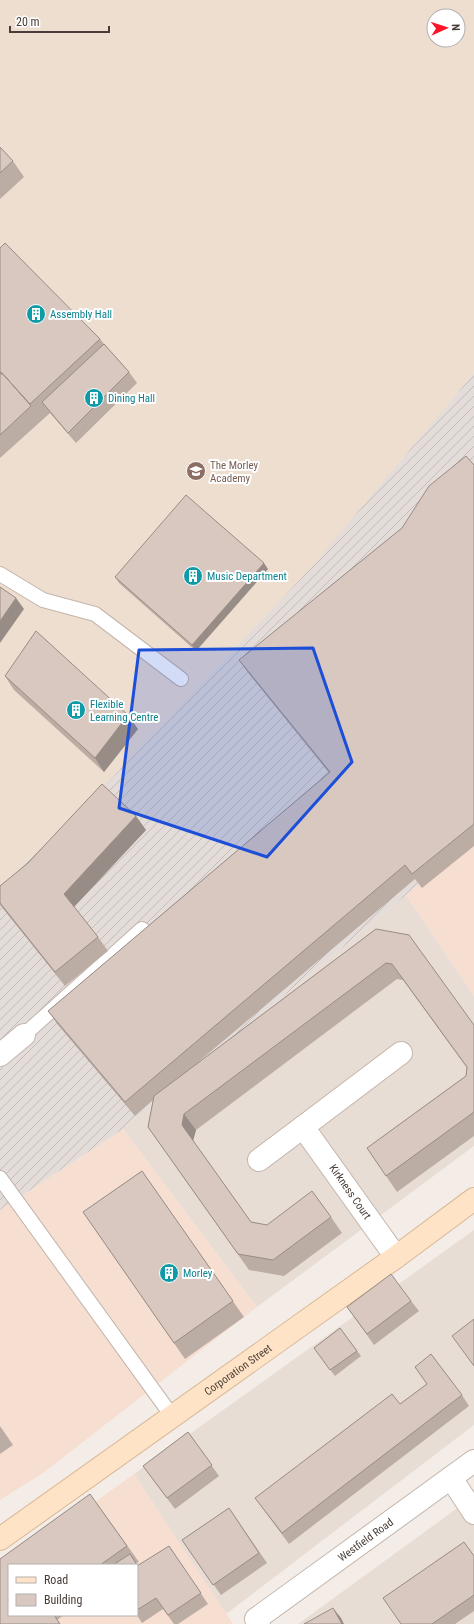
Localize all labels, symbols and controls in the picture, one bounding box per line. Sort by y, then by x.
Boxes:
scale bar [10,8,109,34]
north arrow [426,8,466,48]
text: 20 m [16,15,40,29]
text: N [449,24,462,31]
building icon: Assembly Hall [25,303,47,325]
place label: Assembly Hall [50,308,112,321]
building icon: Dining Hall [83,387,105,409]
place label: Dining Hall [108,392,155,405]
place label: The Morley Academy [210,459,259,485]
school or university icon: The Morley Academy [185,460,207,482]
building icon: Music Department [182,565,204,587]
place label: Music Department [207,570,287,583]
place label: Flexible Learning Centre [90,698,159,724]
building icon: Flexible Learning Centre [65,699,87,721]
street label: Kirkness Court [326,1162,374,1222]
building icon: Morley [158,1262,180,1284]
place label: Morley [183,1267,213,1280]
street label: Corporation Street [202,1341,274,1398]
street label: Westfield Road [335,1515,396,1564]
legend [8,1564,138,1616]
text: Road [44,1573,68,1587]
text: Building [44,1593,82,1607]

